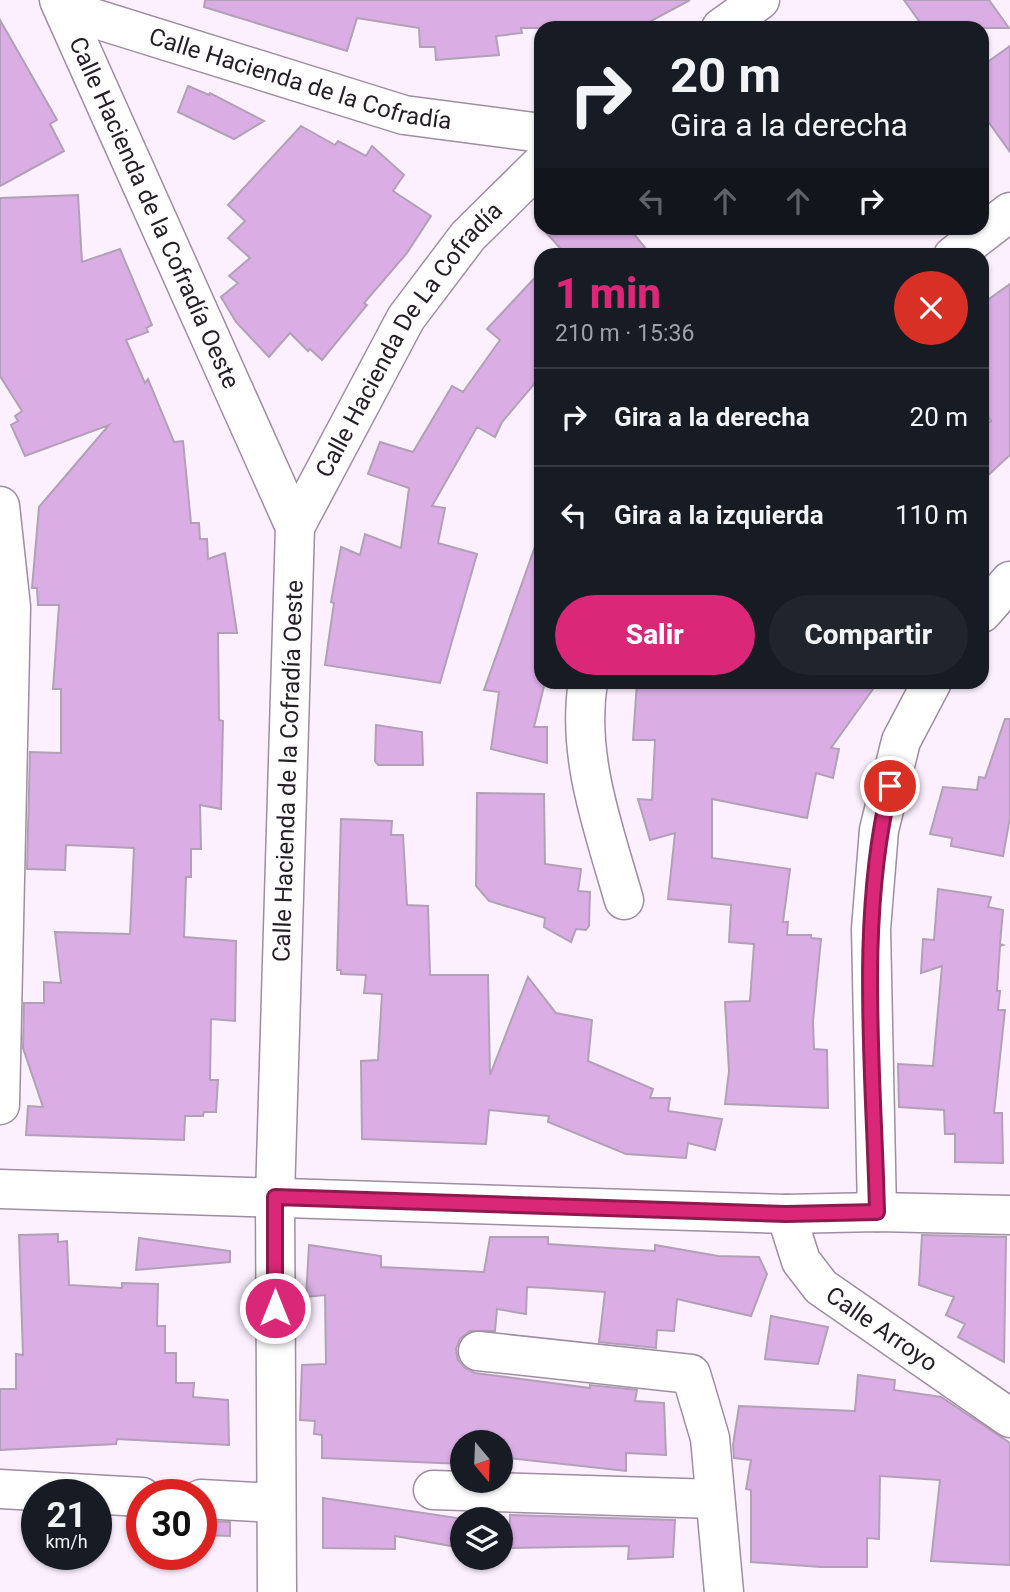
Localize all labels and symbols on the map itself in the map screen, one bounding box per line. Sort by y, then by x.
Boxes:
street label: Calle Hacienda de la Cofradía [146,22,453,135]
street label: Calle Hacienda de la Cofradía Oeste [63,32,245,393]
street label: Calle Hacienda De La Cofradía [310,196,508,482]
street label: Calle Hacienda de la Cofradía Oeste [267,580,309,962]
pin [860,756,920,816]
position arrow [238,1271,312,1345]
street label: Calle Arroyo [821,1281,943,1377]
north arrow [450,1430,513,1493]
speed limit sign: 30 [126,1479,217,1570]

